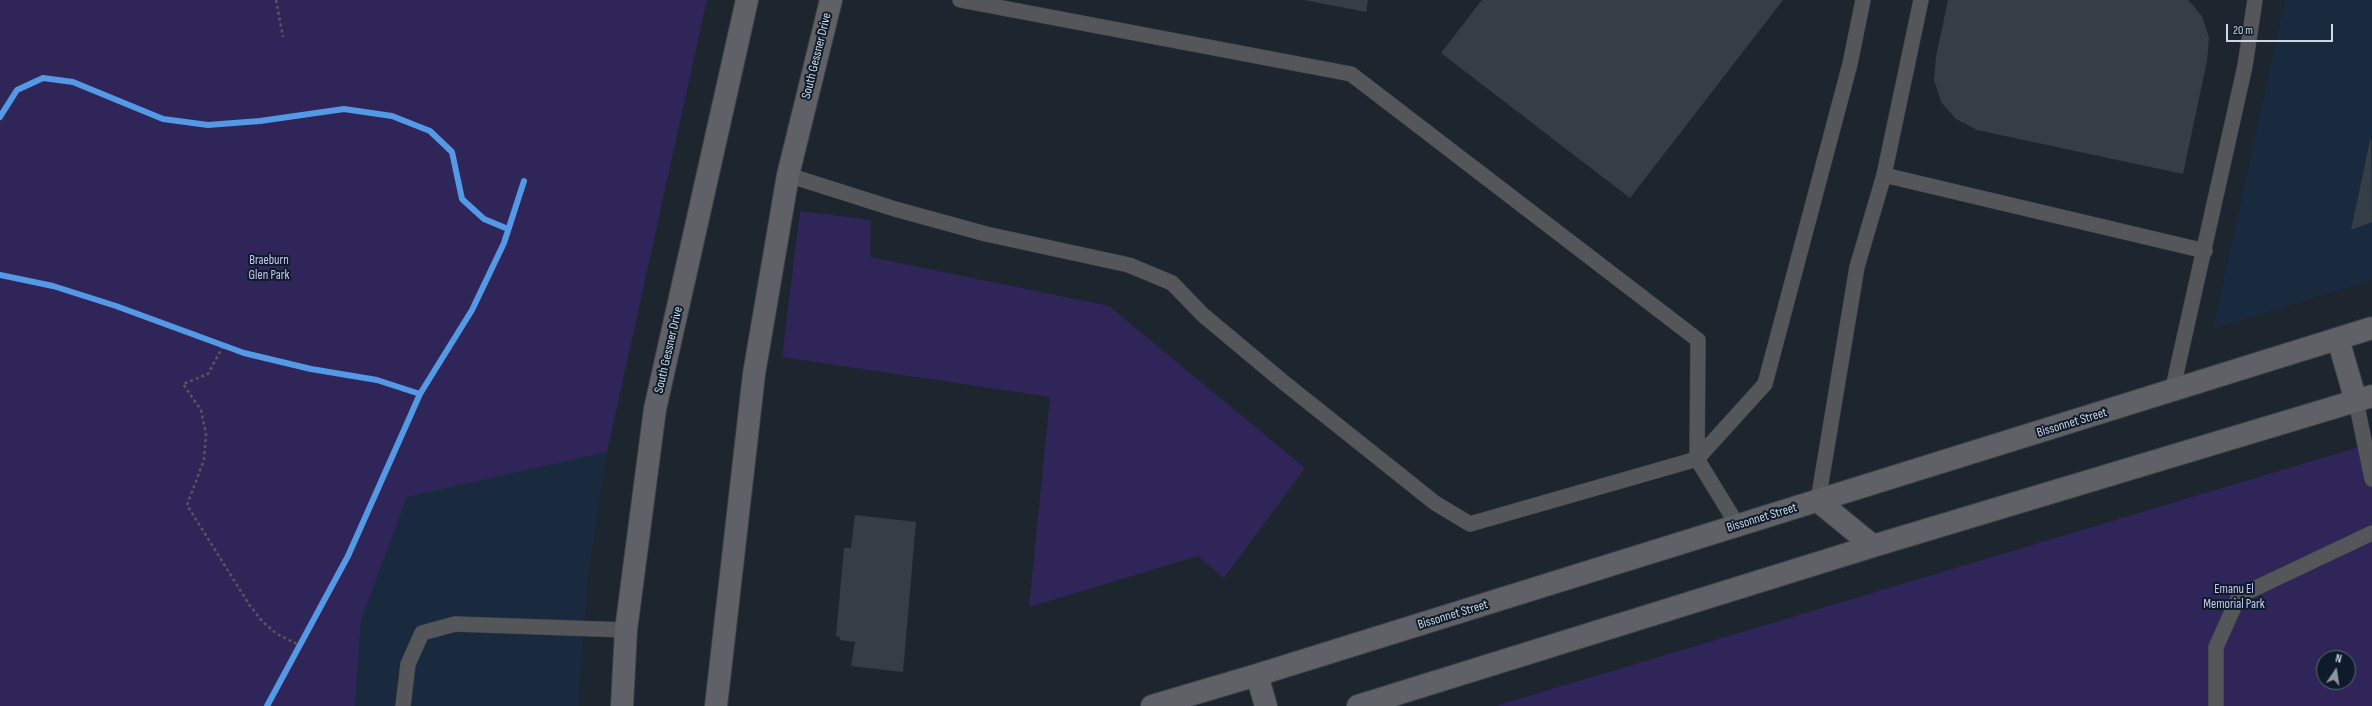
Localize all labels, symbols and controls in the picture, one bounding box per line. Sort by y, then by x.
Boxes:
street label: South Gessner Drive [799,11,835,101]
scale bar [2228,16,2335,42]
text: 20 m [2233,23,2253,38]
park label: Braeburn Glen Park [249,253,289,284]
street label: South Gessner Drive [651,305,687,395]
street label: Bissonnet Street [2035,405,2109,441]
street label: Bissonnet Street [1725,500,1799,536]
park label: Emanu El Memorial Park [2203,582,2265,613]
street label: Bissonnet Street [1416,597,1490,633]
north arrow [2316,650,2356,690]
text: N [2334,652,2343,666]

